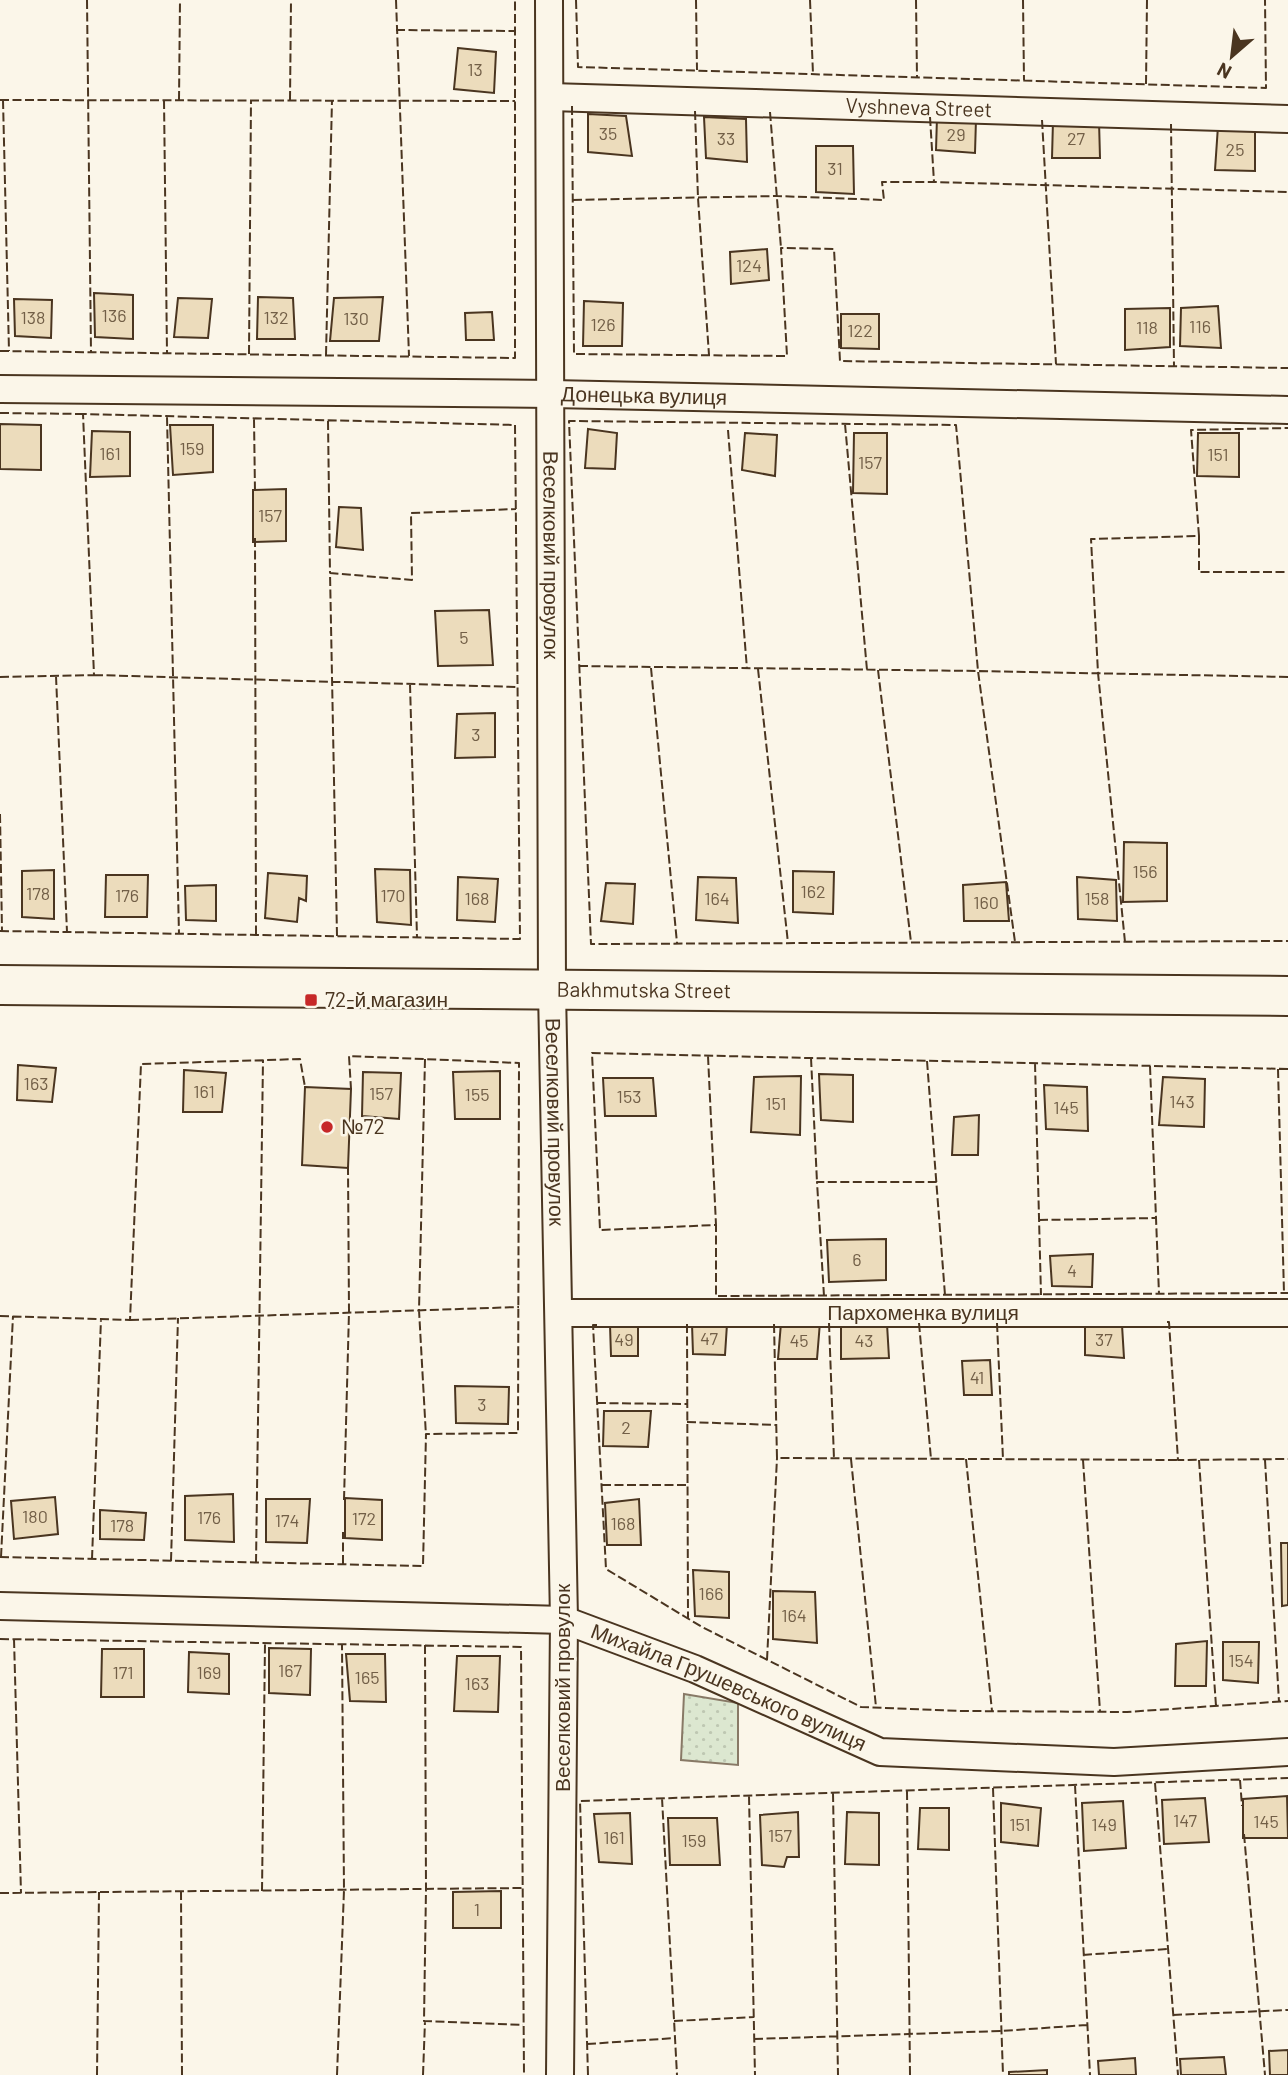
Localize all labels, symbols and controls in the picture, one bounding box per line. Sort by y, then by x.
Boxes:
north arrow [1197,21,1267,91]
house number: 13 [467,58,483,80]
text: N [1213,58,1235,85]
street label: Vyshneva Street [845,92,993,121]
house number: 35 [599,122,617,144]
house number: 29 [946,123,966,145]
house number: 33 [717,127,735,149]
house number: 27 [1067,127,1086,149]
house number: 25 [1226,138,1244,160]
house number: 31 [827,157,843,179]
house number: 124 [736,254,762,276]
house number: 136 [102,304,126,326]
house number: 138 [21,306,45,328]
house number: 132 [263,306,289,328]
house number: 130 [343,307,369,329]
house number: 126 [590,313,616,335]
house number: 116 [1189,315,1211,337]
house number: 118 [1136,316,1158,338]
house number: 122 [847,319,873,341]
street label: Донецька вулиця [561,380,727,409]
house number: 159 [180,437,204,459]
house number: 161 [99,442,121,464]
house number: 151 [1207,443,1229,465]
street label: Веселковий провулок [539,451,565,660]
house number: 157 [858,451,883,473]
house number: 157 [258,504,283,526]
house number: 5 [459,626,469,648]
house number: 3 [471,723,481,745]
house number: 156 [1133,860,1157,882]
house number: 162 [800,880,826,902]
house number: 178 [26,882,50,904]
house number: 176 [115,884,139,906]
house number: 170 [381,884,405,906]
house number: 168 [465,887,489,909]
house number: 164 [704,887,730,909]
house number: 158 [1085,887,1109,909]
house number: 160 [973,891,999,913]
street label: Bakhmutska Street [557,976,731,1002]
place label: 72-й магазин [325,986,448,1011]
marker: 72-й магазин [303,992,319,1008]
street label: Веселковий провулок [542,1018,571,1227]
house number: 163 [24,1072,48,1094]
house number: 161 [193,1080,215,1102]
house number: 157 [369,1082,394,1104]
house number: 155 [465,1083,489,1105]
house number: 153 [617,1085,641,1107]
house number: 143 [1169,1090,1195,1112]
house number: 151 [765,1092,787,1114]
house number: 145 [1053,1096,1079,1118]
place label: №72 [341,1113,385,1138]
marker: №72 [319,1119,335,1135]
house number: 6 [852,1248,862,1270]
house number: 4 [1067,1259,1077,1281]
street label: Пархоменка вулиця [827,1299,1019,1324]
house number: 47 [700,1327,718,1349]
house number: 49 [614,1328,634,1350]
house number: 37 [1095,1328,1113,1350]
house number: 45 [789,1329,809,1351]
house number: 43 [854,1329,874,1351]
house number: 41 [970,1366,984,1388]
house number: 3 [477,1393,487,1415]
house number: 2 [621,1416,631,1438]
house number: 180 [22,1505,48,1527]
house number: 176 [197,1506,221,1528]
house number: 172 [352,1507,376,1529]
house number: 174 [275,1509,299,1531]
house number: 168 [611,1512,635,1534]
house number: 178 [110,1514,134,1536]
house number: 166 [699,1582,723,1604]
street label: Веселковий провулок [549,1583,574,1792]
house number: 164 [781,1604,807,1626]
street label: Михайла Грушевського вулиця [588,1617,871,1755]
house number: 154 [1228,1649,1254,1671]
house number: 167 [278,1659,303,1681]
house number: 171 [112,1661,134,1683]
house number: 169 [197,1661,221,1683]
house number: 165 [355,1666,379,1688]
house number: 163 [465,1672,489,1694]
house number: 147 [1173,1809,1198,1831]
house number: 145 [1253,1810,1279,1832]
house number: 151 [1009,1813,1031,1835]
house number: 149 [1091,1813,1117,1835]
house number: 157 [768,1824,793,1846]
house number: 161 [603,1826,625,1848]
house number: 159 [682,1829,706,1851]
house number: 1 [474,1898,480,1920]

